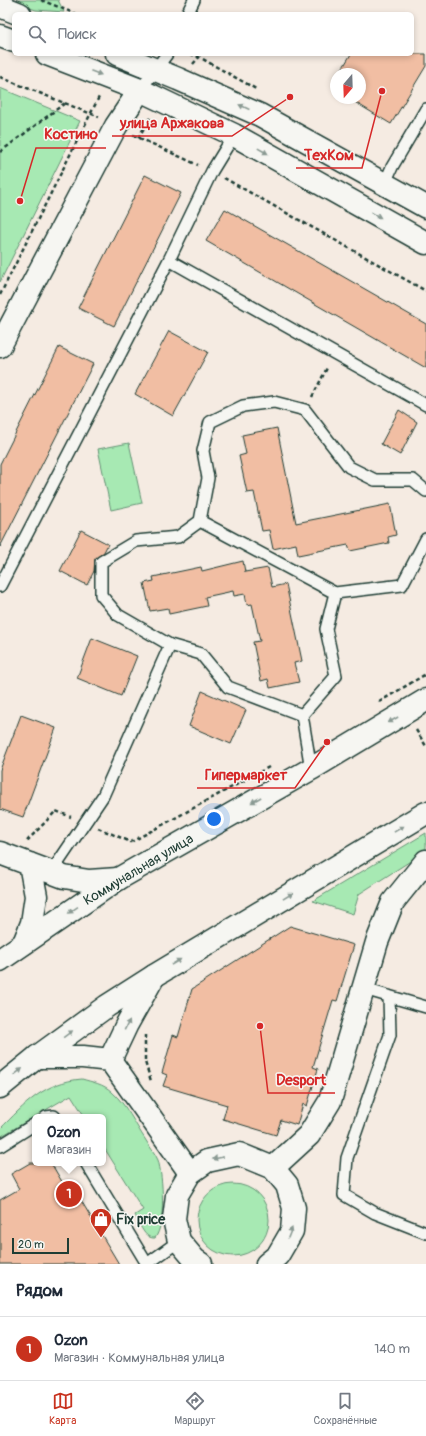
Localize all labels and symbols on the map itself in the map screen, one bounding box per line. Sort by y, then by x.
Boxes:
north arrow [330,68,366,104]
one-way arrow [91,70,103,76]
one-way arrow [239,104,250,110]
callout: улица Аржакова [112,109,232,136]
text: улица Аржакова [119,114,224,133]
callout: Костино [36,121,106,148]
text: Костино [44,125,98,144]
callout: ТехКом [296,141,362,168]
text: ТехКом [303,146,354,165]
one-way arrow [257,148,269,155]
one-way arrow [370,212,382,218]
one-way arrow [387,717,399,724]
callout: Гипермаркет [197,761,295,788]
text: Гипермаркет [205,766,288,785]
one-way arrow [250,797,262,804]
your location [204,809,224,829]
one-way arrow [393,825,405,832]
street label: Коммунальная улица [80,830,196,909]
one-way arrow [282,892,294,899]
one-way arrow [67,906,78,914]
one-way arrow [170,959,182,966]
one-way arrow [124,1019,130,1031]
one-way arrow [63,1030,73,1038]
callout: Desport [268,1066,335,1093]
one-way arrow [12,1067,23,1076]
text: Desport [276,1071,327,1090]
one-way arrow [212,1156,224,1162]
pin: 1 [56,1179,82,1209]
shop icon: Fix price [88,1206,114,1239]
place label: Fix price [116,1211,166,1228]
one-way arrow [287,1227,293,1239]
scale bar [12,1236,69,1255]

